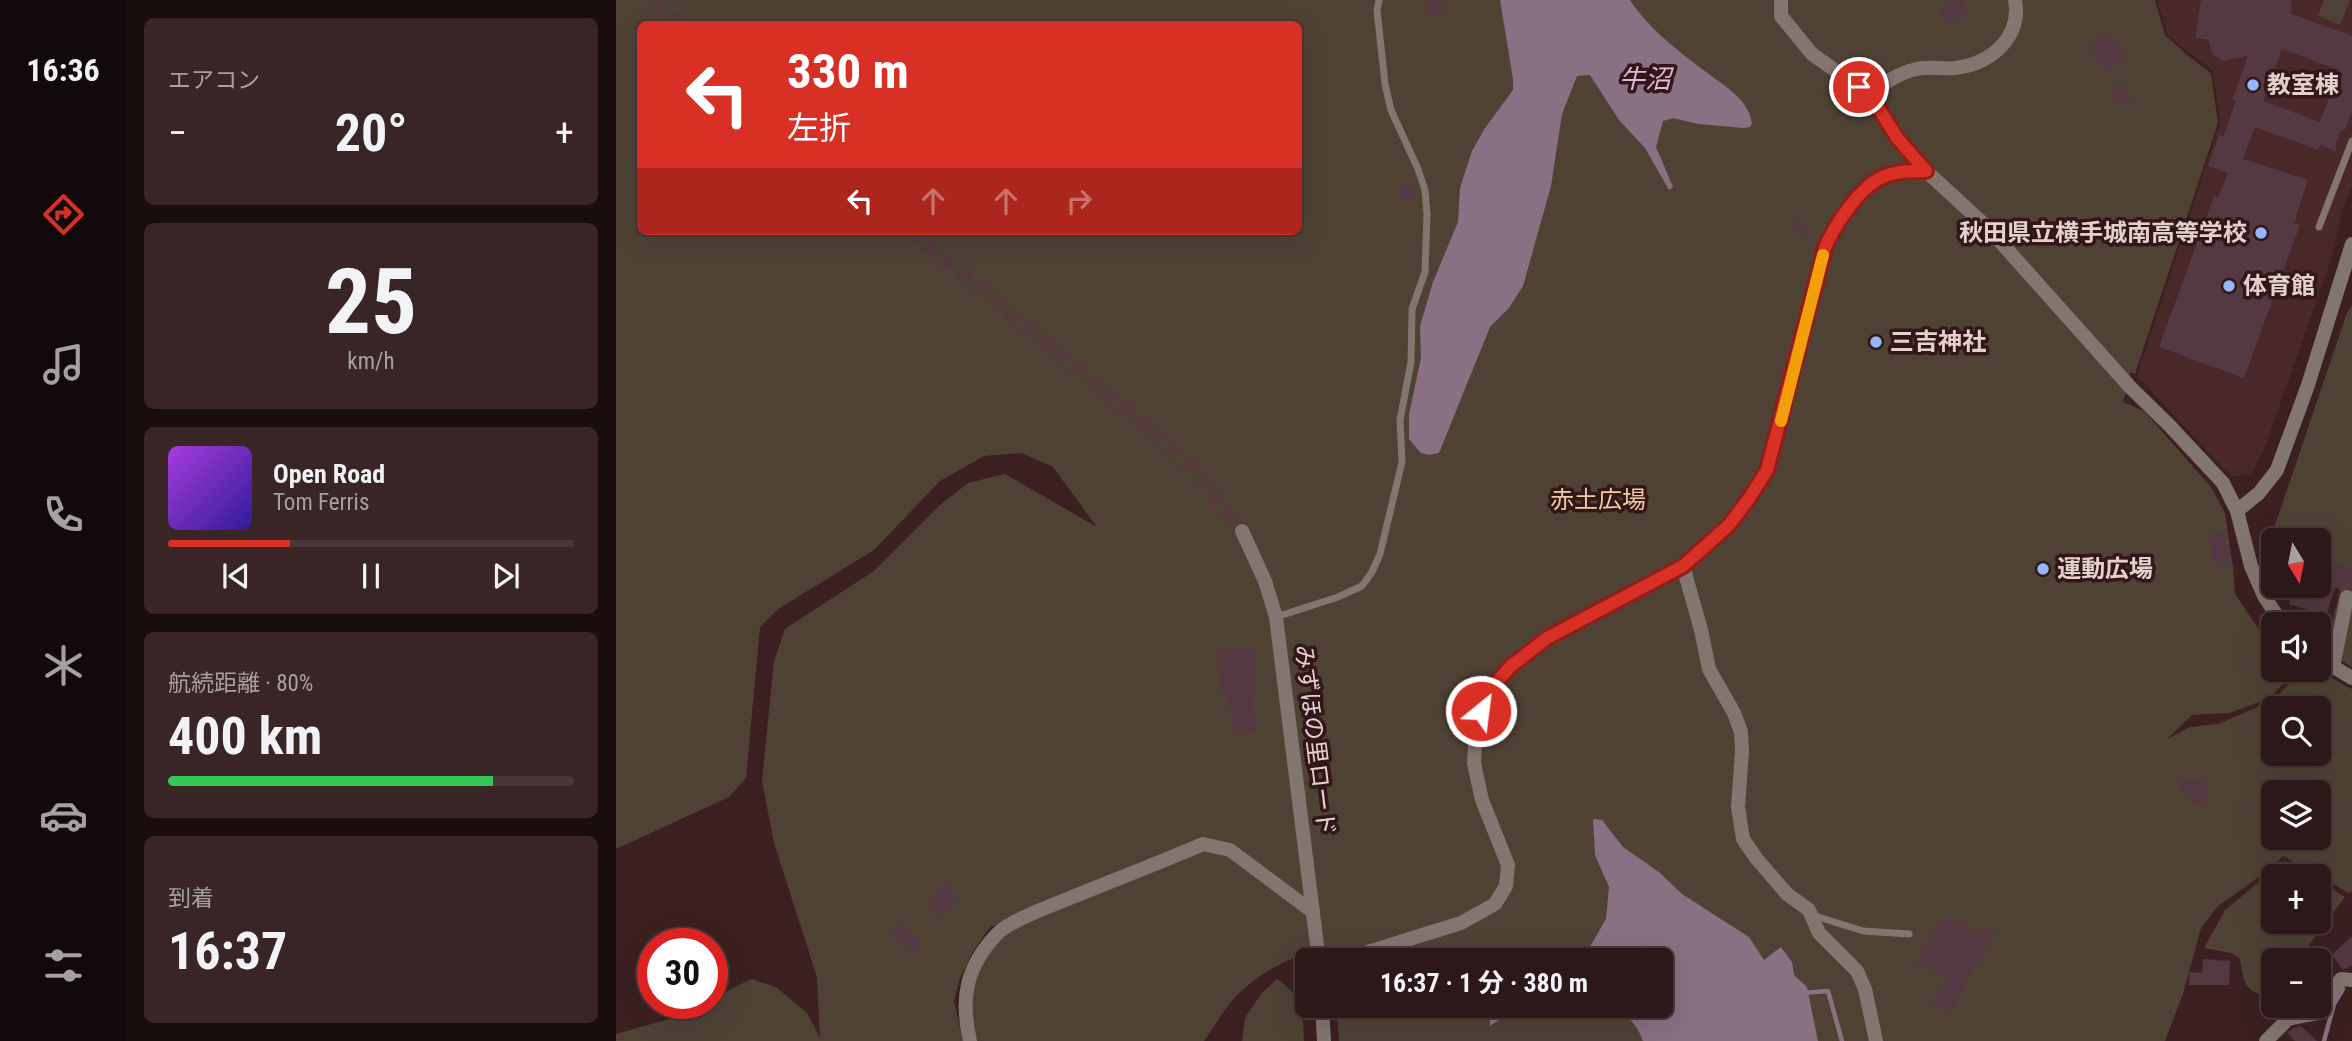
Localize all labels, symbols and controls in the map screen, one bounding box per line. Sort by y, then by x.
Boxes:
text: 330 m [787,43,909,100]
icon: left [672,49,763,140]
text: 16:36 [26,51,100,89]
pin [1829,57,1889,117]
water label: 牛沼 [1619,64,1675,94]
text: エアコン [168,67,260,94]
icon: arrive [1840,68,1878,106]
place label: 教室棟 [2267,71,2339,99]
marker: 教室棟 [2245,77,2261,93]
text: 20° [335,103,407,164]
text: 左折 [787,109,851,147]
text: − [168,111,187,155]
text: + [555,111,574,155]
icon: left [841,182,879,220]
icon: ahead [914,182,952,220]
icon: ahead [987,182,1025,220]
icon: right [1060,182,1098,220]
icon: directions [39,190,88,239]
place label: 秋田県立横手城南高等学校 [1959,219,2247,247]
marker: 秋田県立横手城南高等学校 [2253,225,2269,241]
text: 25 [325,249,417,355]
place label: 体育館 [2243,272,2315,300]
marker: 体育館 [2221,278,2237,294]
place label: 三吉神社 [1890,328,1986,356]
marker: 三吉神社 [1868,334,1884,350]
icon: music [39,340,88,389]
text: km/h [347,348,395,375]
text: Open Road [273,459,385,489]
park label: 赤土広場 [1550,486,1646,514]
text: Tom Ferris [273,489,369,516]
icon: phone [39,490,88,539]
north arrow [2261,528,2331,598]
map controls [2261,528,2331,1018]
place label: 運動広場 [2057,555,2153,583]
icon: previous [217,557,255,595]
icon: pause [352,557,390,595]
icon: next [487,557,525,595]
marker: 運動広場 [2035,561,2051,577]
button: sound [2261,612,2331,682]
icon: climate [39,641,88,690]
street label: みずほの里ロード [1289,643,1341,837]
text: 航続距離 · 80% [168,670,313,697]
position arrow [1444,674,1518,748]
button: search [2261,696,2331,766]
text: 400 km [168,706,322,767]
button: layers [2261,780,2331,850]
icon: car [39,791,88,840]
button: + [2261,864,2331,934]
text: 到着 [168,885,214,912]
text: 16:37 [168,921,287,982]
speed limit sign: 30 [637,928,728,1019]
icon: filters [39,941,88,990]
button: − [2261,948,2331,1018]
text: 16:37 · 1 分 · 380 m [1380,968,1588,998]

